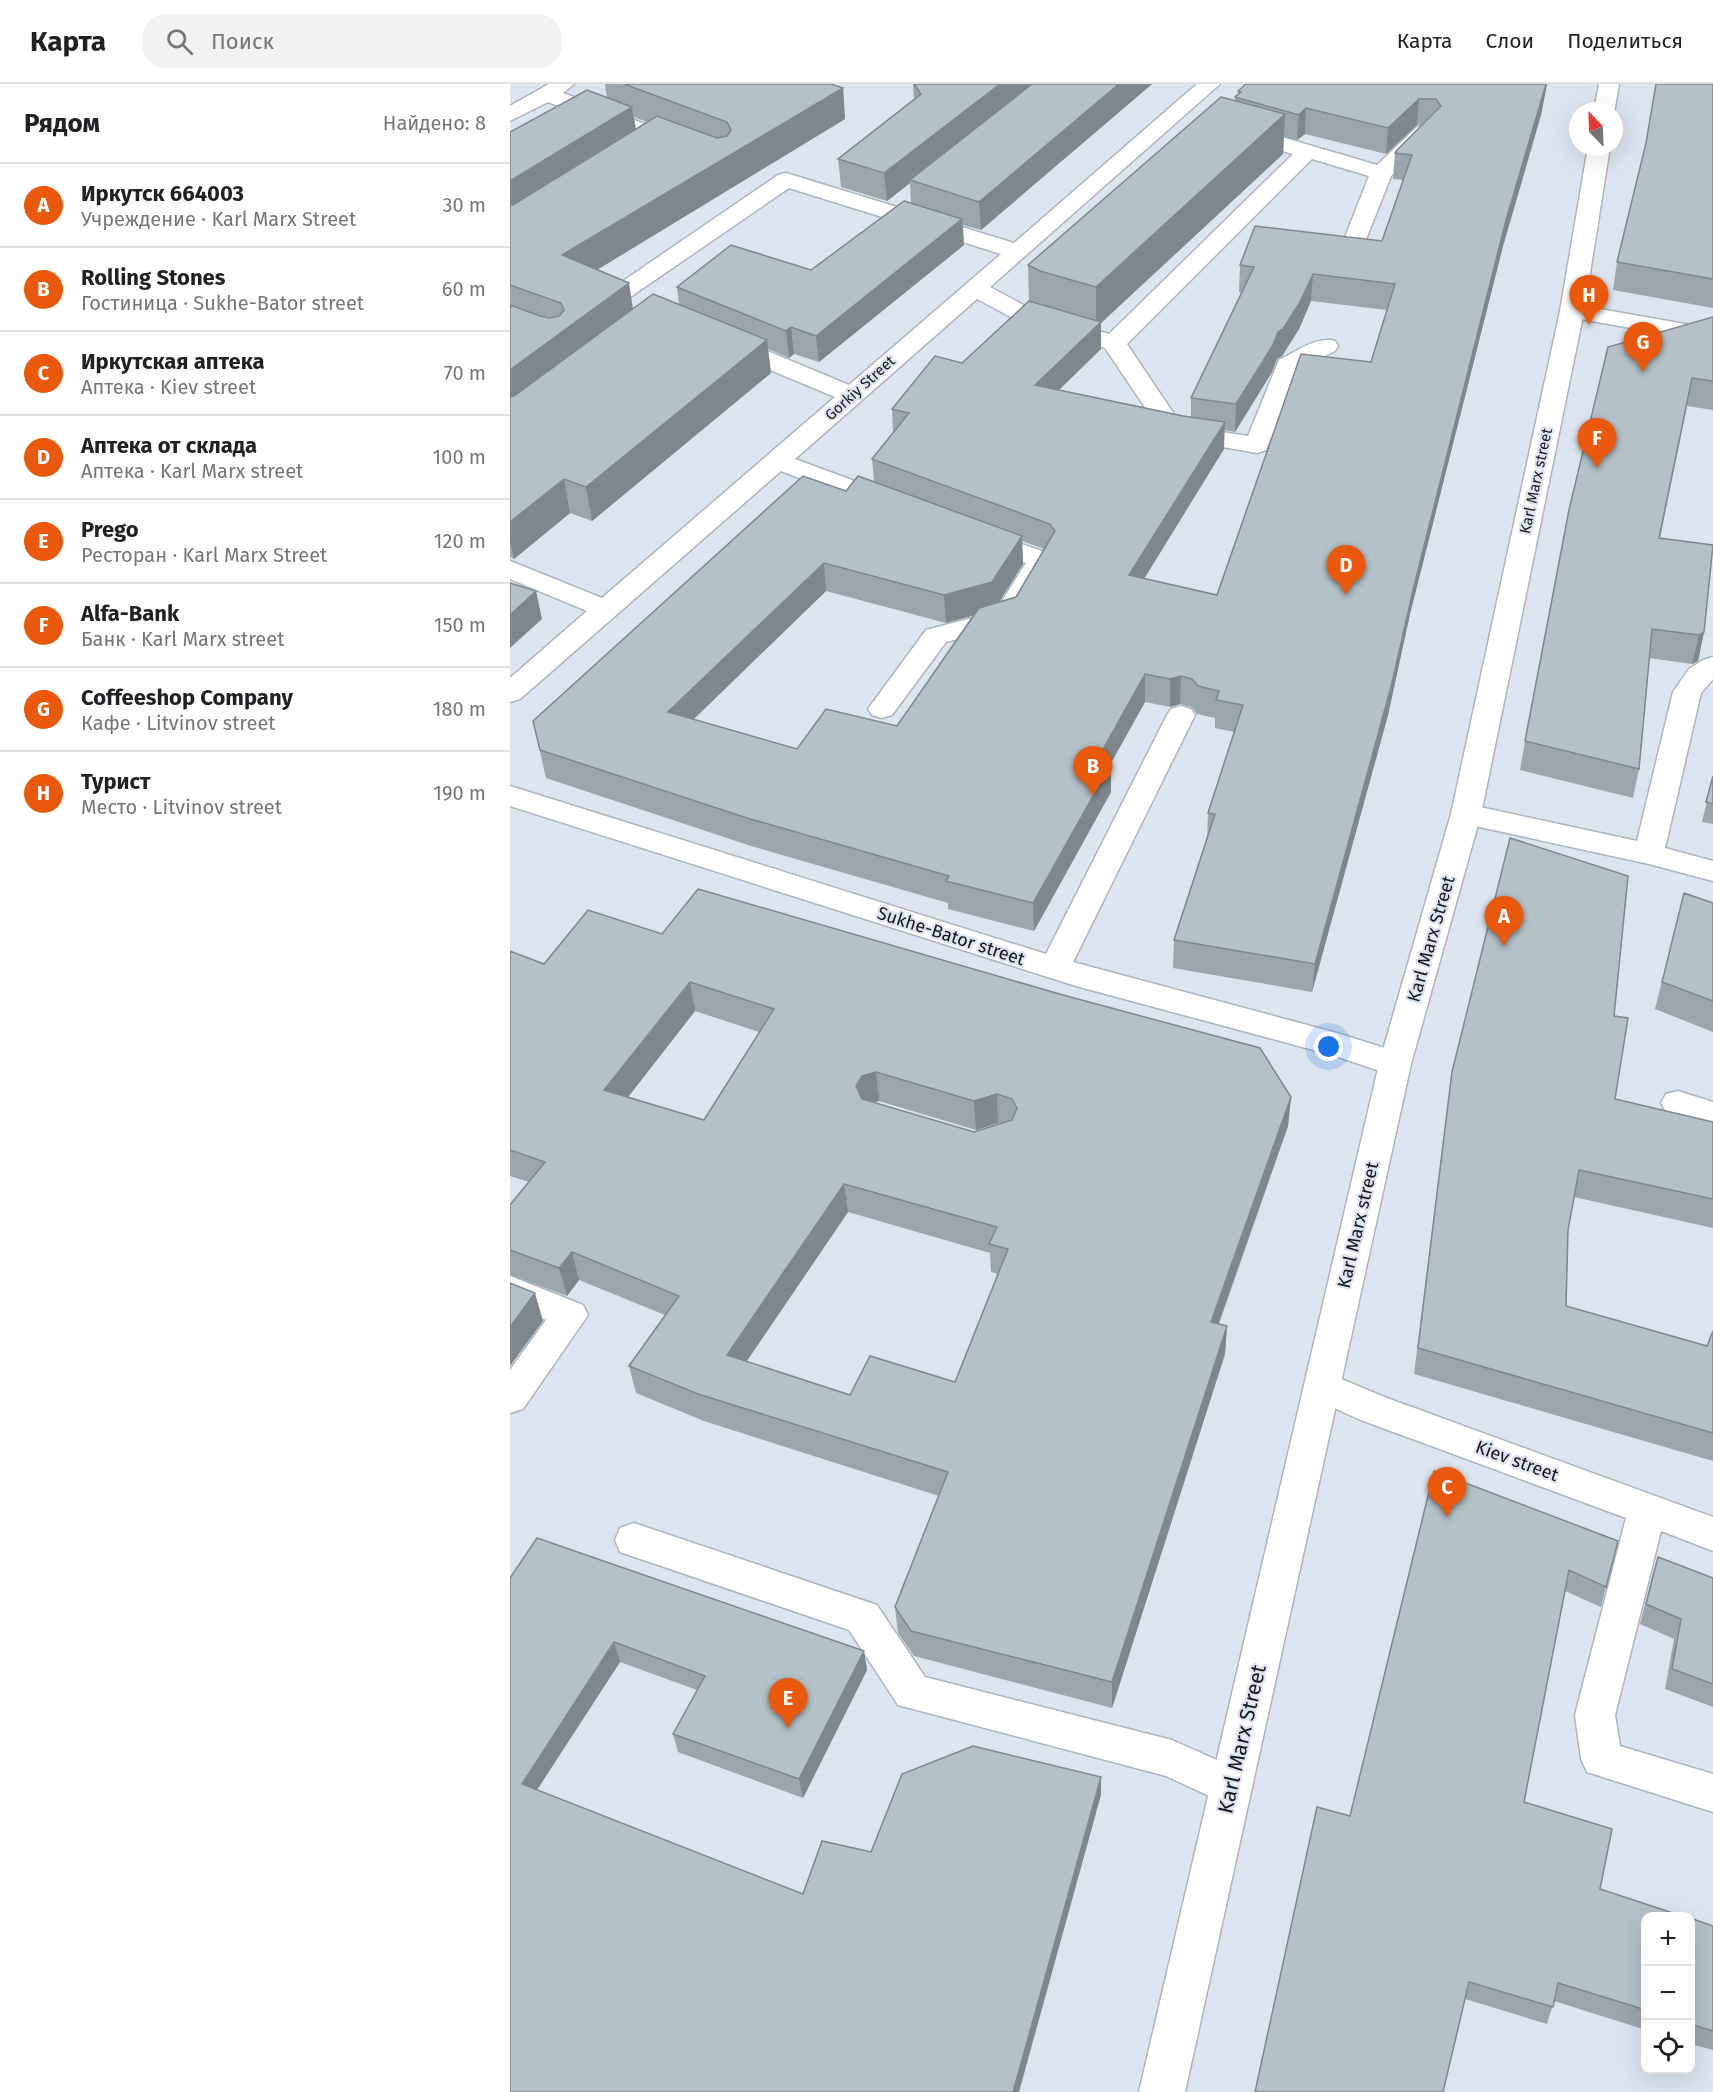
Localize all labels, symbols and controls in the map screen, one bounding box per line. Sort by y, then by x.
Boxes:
search box [142,14,562,68]
text: Карта [30,25,106,58]
icon: search [163,25,196,58]
text: Поиск [211,28,274,55]
text: Карта [1397,28,1453,54]
text: Слои [1486,28,1534,54]
text: Поделиться [1567,28,1683,54]
north arrow [1569,102,1623,156]
text: Рядом [24,108,100,139]
text: Найдено: 8 [383,111,486,135]
text: Иркутск 664003 [81,180,244,207]
text: A [38,193,49,217]
text: 30 m [442,193,486,217]
text: Учреждение · Karl Marx Street [81,207,356,231]
text: Rolling Stones [81,264,225,291]
pin: H [1570,276,1608,325]
text: B [37,277,50,301]
text: 60 m [442,277,486,301]
text: Гостиница · Sukhe-Bator street [81,291,364,315]
pin: G [1624,322,1662,372]
text: Иркутская аптека [81,348,264,375]
street label: Gorkiy Street [821,351,899,424]
text: C [38,361,49,385]
text: 70 m [444,361,486,385]
text: Аптека · Kiev street [81,375,256,399]
pin: F [1578,418,1616,468]
street label: Karl Marx street [1516,426,1556,535]
text: Аптека от склада [81,432,257,459]
text: D [37,445,50,469]
text: 100 m [433,445,486,469]
text: Аптека · Karl Marx street [81,459,303,483]
text: Prego [81,516,139,543]
text: E [38,529,49,553]
text: 120 m [434,529,486,553]
text: Ресторан · Karl Marx Street [81,543,327,567]
pin: D [1326,546,1366,595]
text: Alfa-Bank [81,600,179,627]
text: F [39,613,48,637]
text: 150 m [434,613,486,637]
text: Банк · Karl Marx street [81,627,284,651]
text: Coffeeshop Company [81,684,293,711]
text: G [37,697,50,721]
text: 180 m [433,697,486,721]
text: Кафе · Litvinov street [81,711,276,735]
pin: B [1074,746,1112,796]
text: Турист [81,768,150,795]
text: H [37,781,50,805]
text: 190 m [433,781,486,805]
text: Место · Litvinov street [81,795,282,819]
street label: Karl Marx Street [1402,873,1460,1005]
pin: A [1484,896,1524,946]
street label: Sukhe-Bator street [874,902,1028,970]
your location [1314,1032,1343,1061]
street label: Karl Marx street [1333,1159,1383,1290]
street label: Kiev street [1473,1436,1562,1486]
pin: C [1428,1468,1466,1517]
street label: Karl Marx Street [1212,1662,1272,1816]
pin: E [768,1678,808,1728]
map controls [1641,1912,1695,2074]
button: + [1641,1912,1695,1966]
button: − [1641,1966,1695,2020]
button: locate [1641,2020,1695,2074]

